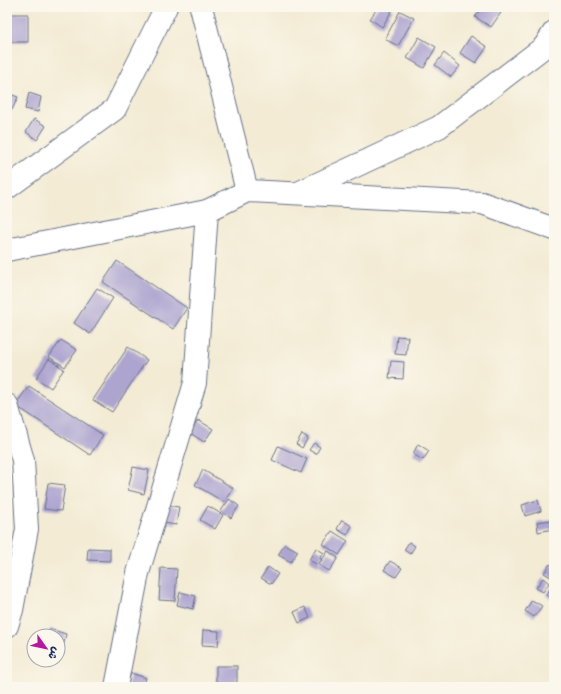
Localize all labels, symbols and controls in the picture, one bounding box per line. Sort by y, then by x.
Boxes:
north arrow [26,628,66,668]
text: ش [43,643,64,663]

